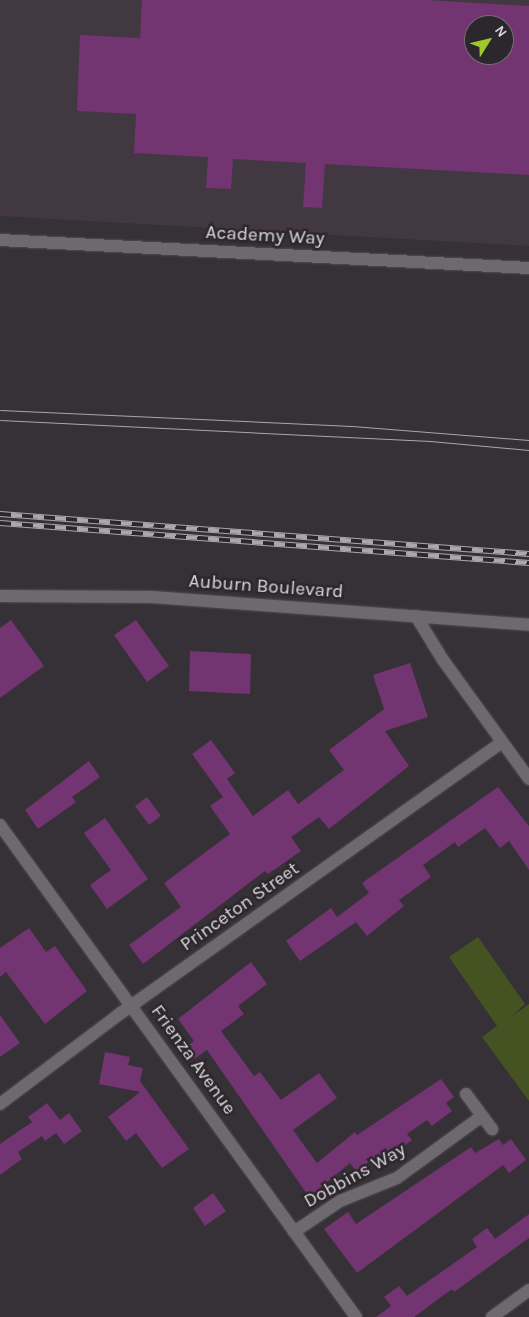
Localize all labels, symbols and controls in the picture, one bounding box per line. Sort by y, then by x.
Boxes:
north arrow [464,15,514,65]
text: N [491,22,511,41]
street label: Academy Way [205,222,325,250]
street label: Auburn Boulevard [188,570,344,604]
street label: Princeton Street [176,858,304,956]
street label: Frienza Avenue [146,1001,240,1119]
street label: Dobbins Way [300,1139,410,1213]

